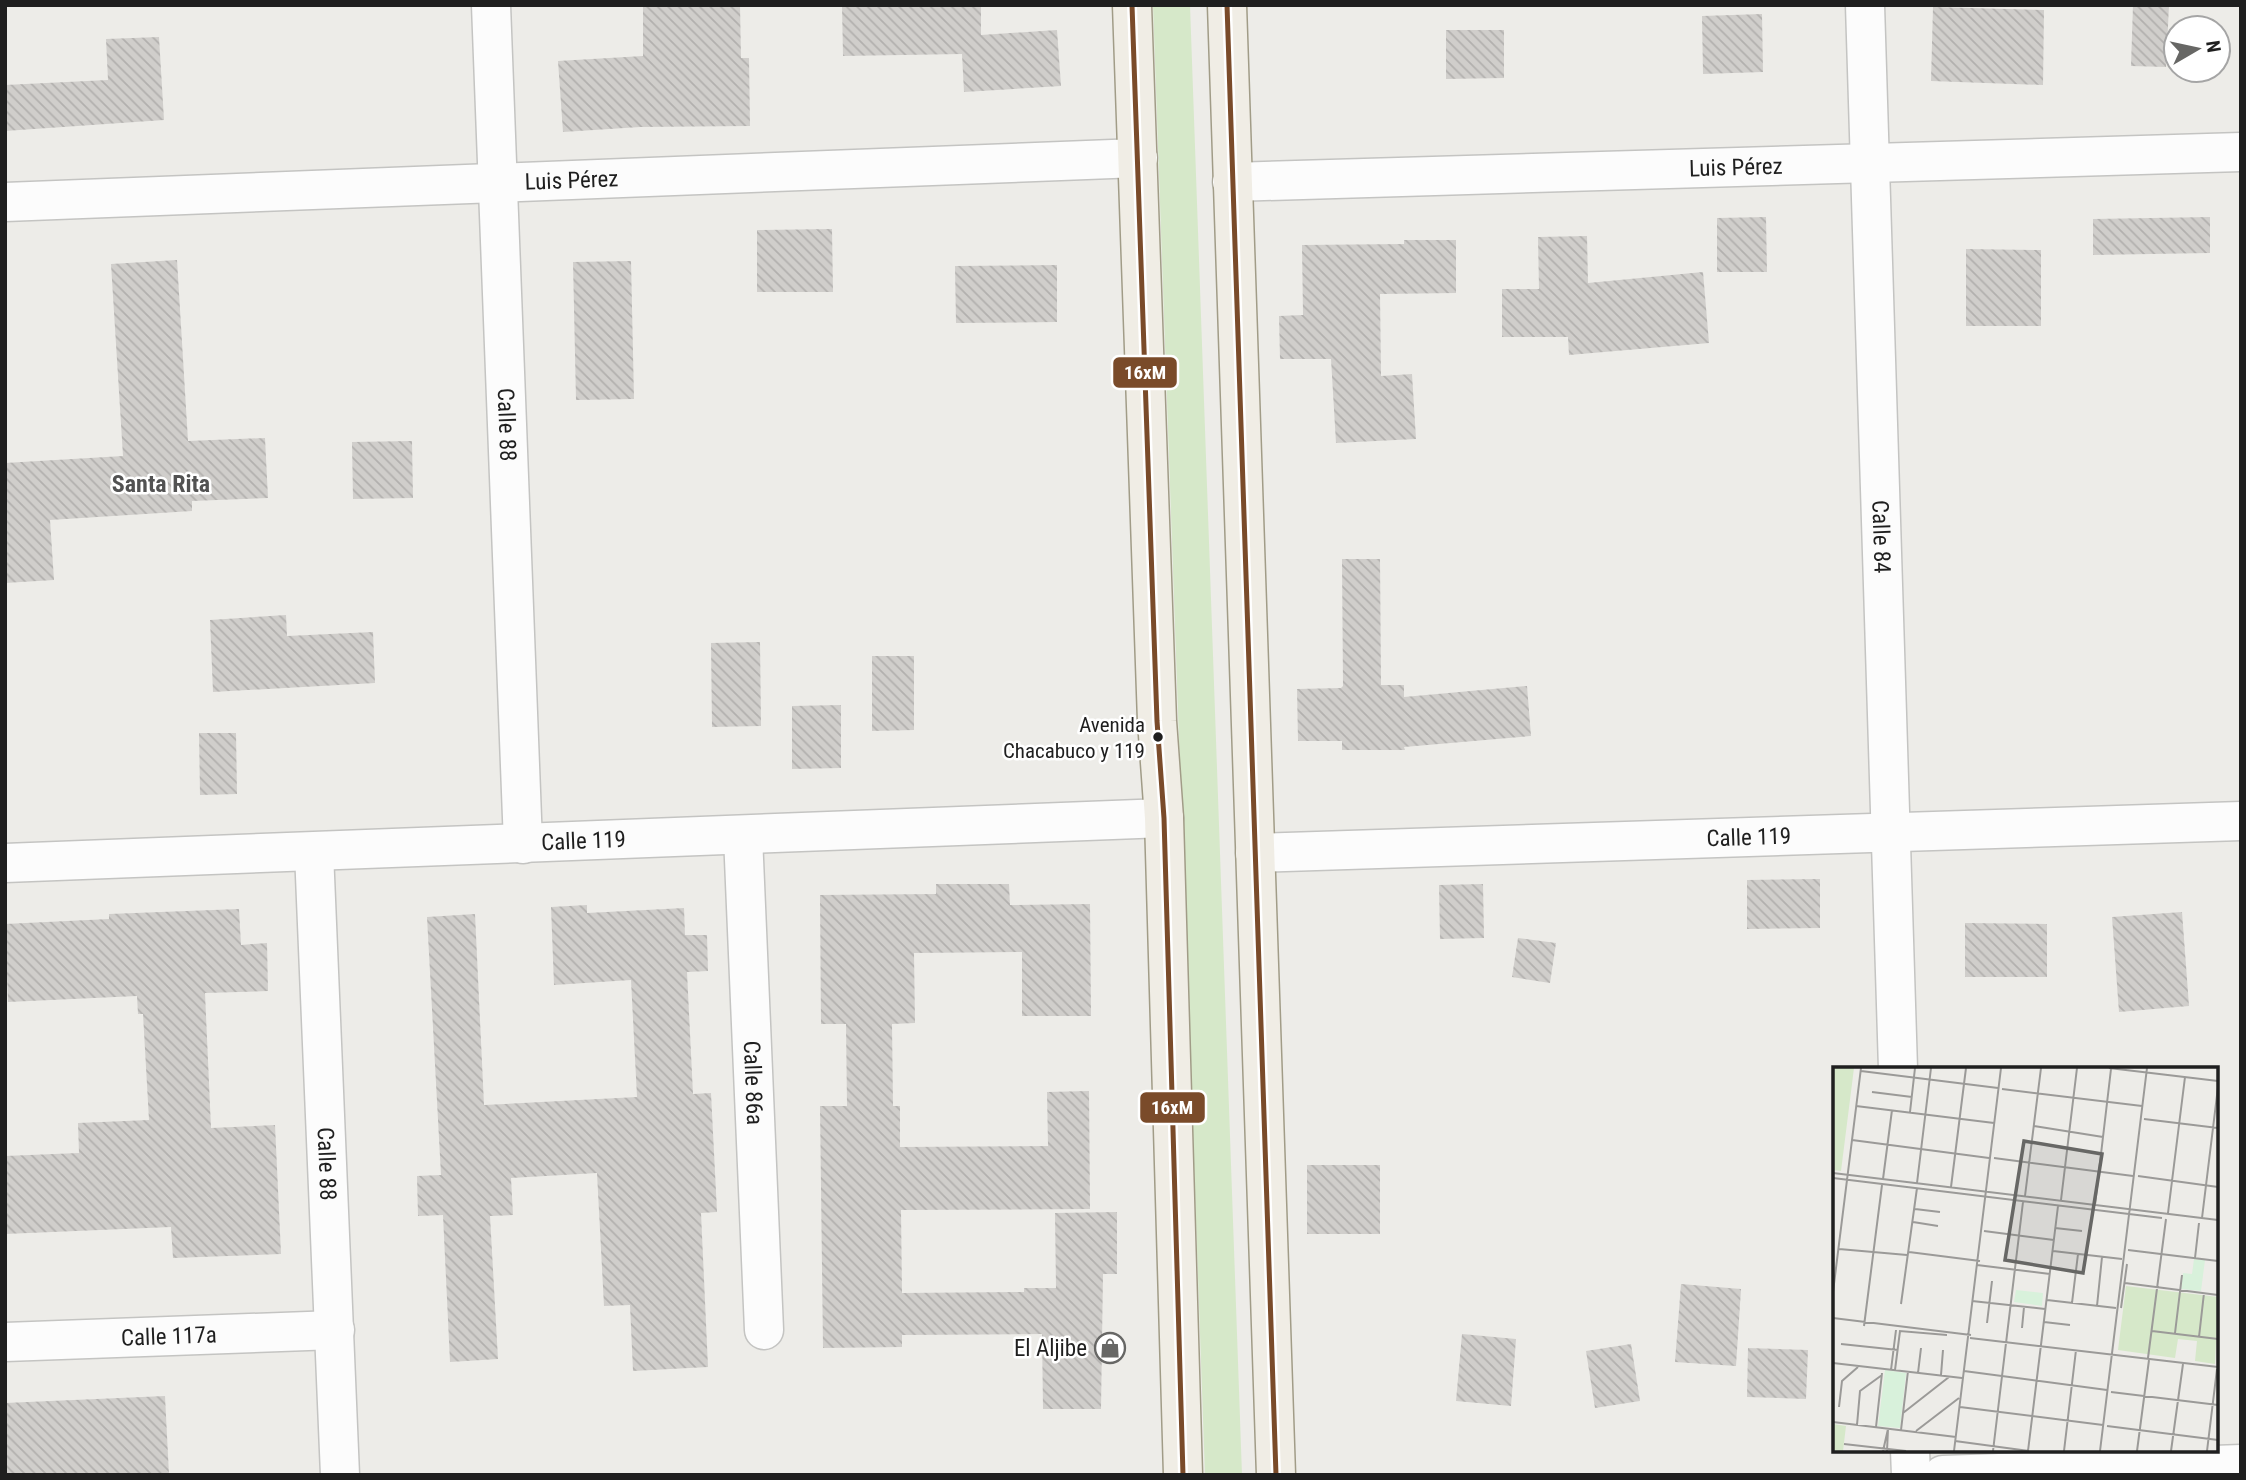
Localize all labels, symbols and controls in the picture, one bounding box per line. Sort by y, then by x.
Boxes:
north arrow [2162,14,2232,84]
text: N [2201,39,2226,54]
street label: Luis Pérez [1689,152,1783,182]
street label: Luis Pérez [524,165,619,195]
line badge: 16xM [1112,356,1178,389]
text: 16xM [1124,361,1166,384]
street label: Calle 88 [492,387,522,462]
district label: Santa Rita [112,470,210,498]
street label: Calle 84 [1867,500,1896,574]
place label: Avenida Chacabuco y 119 [1003,713,1145,763]
marker: Avenida Chacabuco y 119 [1151,730,1165,744]
street label: Calle 119 [1706,822,1792,852]
street label: Calle 119 [541,825,626,856]
street label: Calle 86a [738,1040,769,1126]
inset map [1833,1067,2218,1452]
line badge: 16xM [1139,1091,1206,1124]
text: 16xM [1151,1096,1193,1119]
street label: Calle 88 [312,1126,342,1201]
street label: Calle 117a [121,1321,217,1351]
shop icon: El Aljibe [1093,1331,1127,1365]
place label: El Aljibe [1014,1335,1087,1362]

